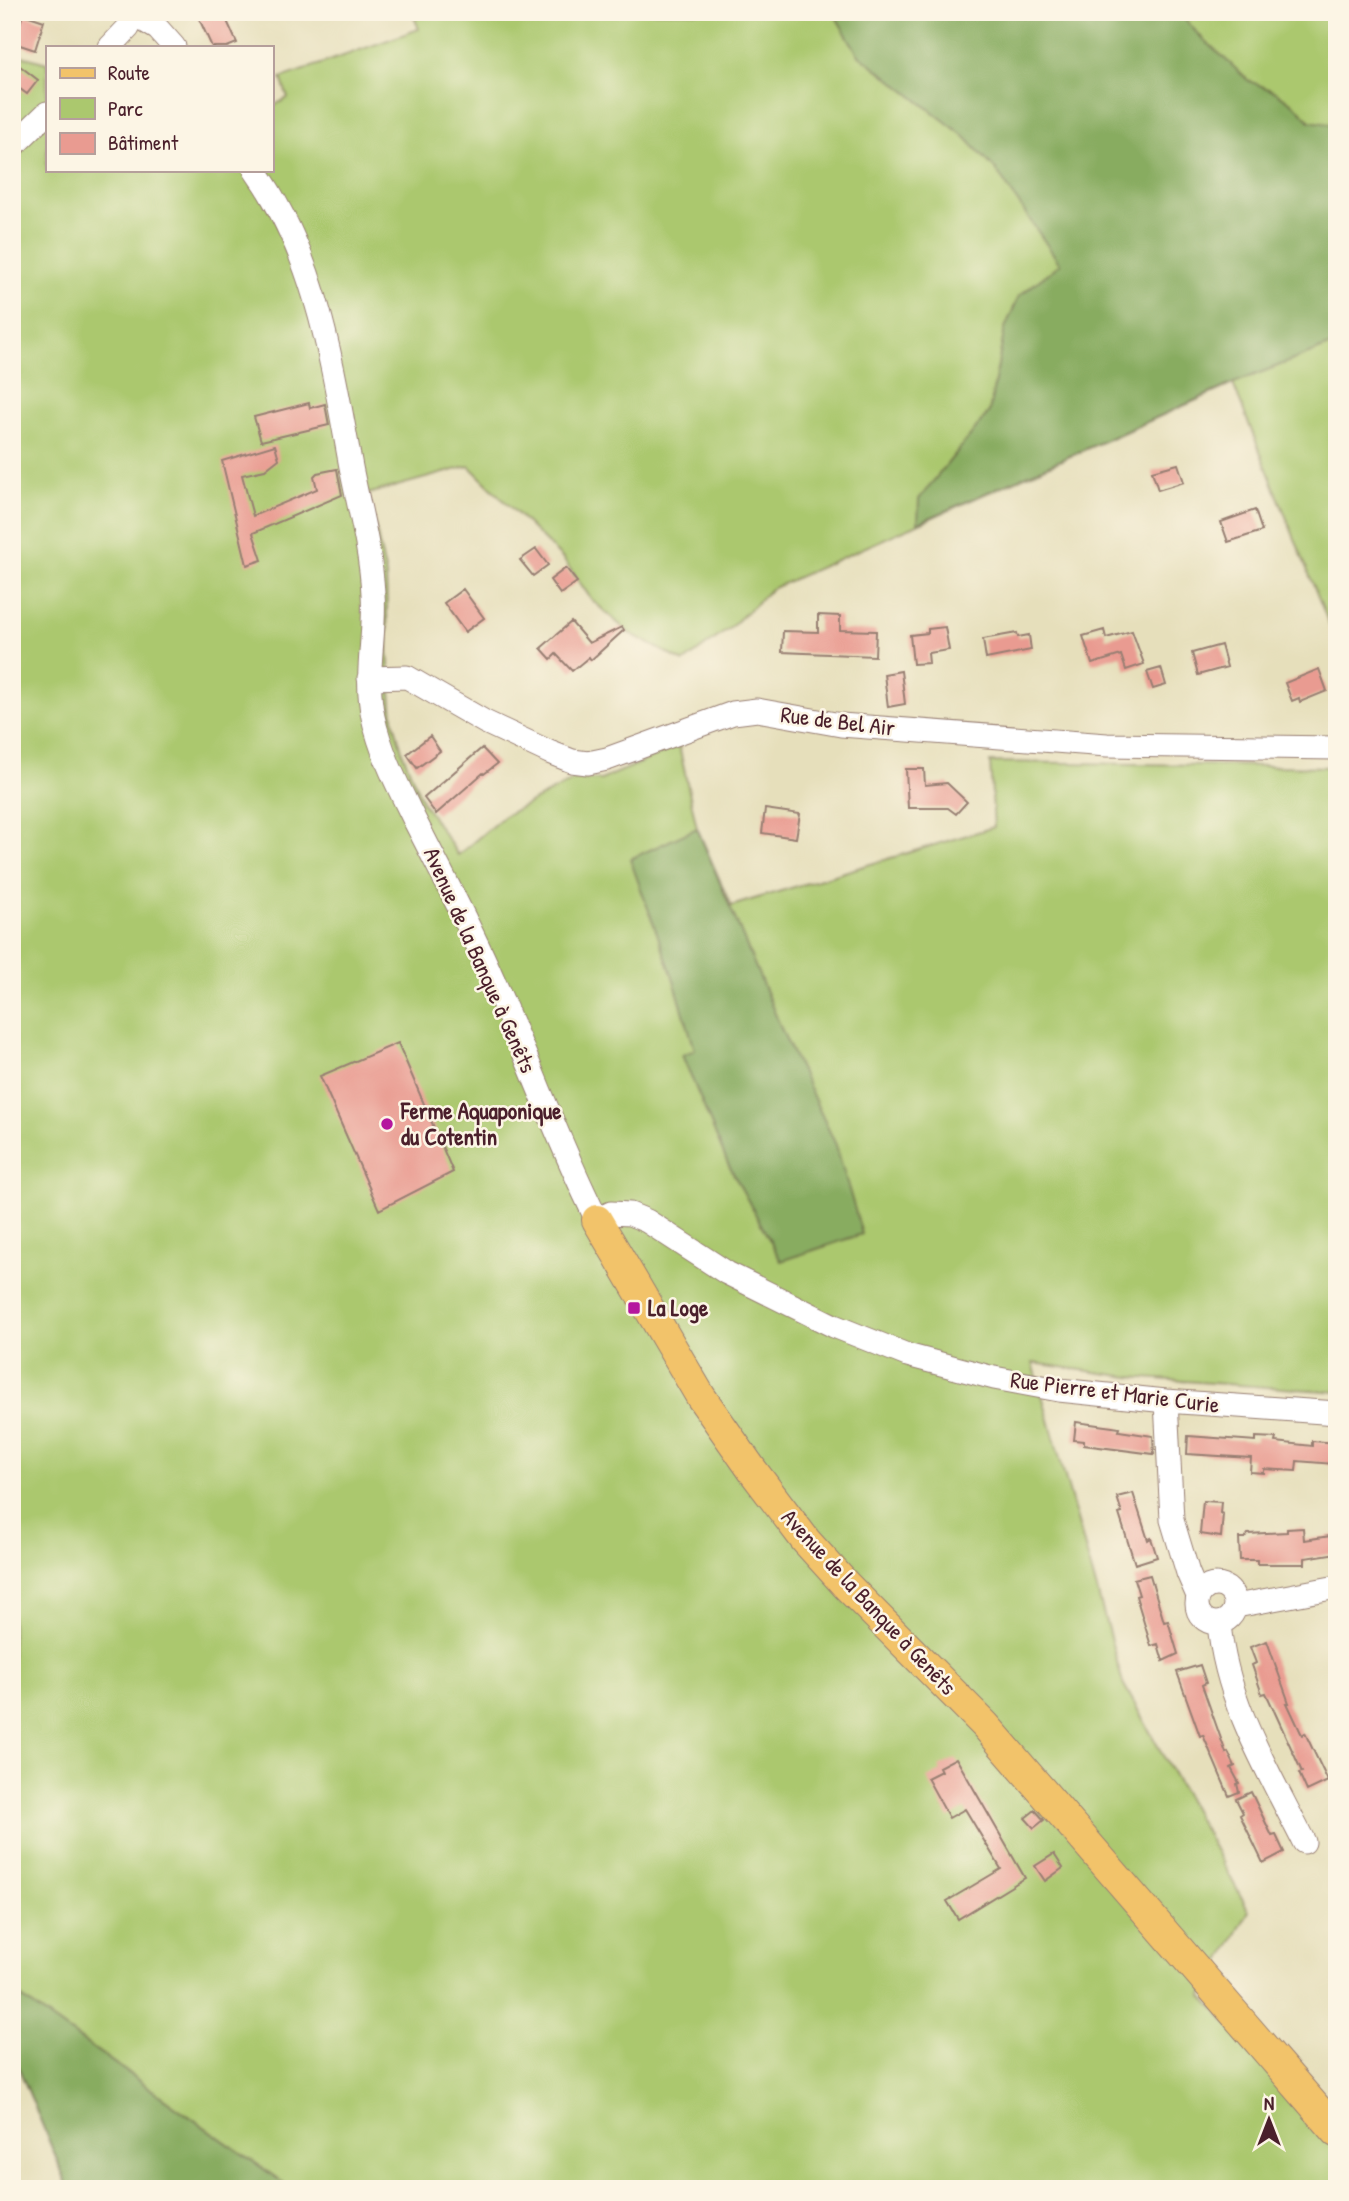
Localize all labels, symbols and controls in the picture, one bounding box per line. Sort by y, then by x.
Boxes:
legend [46,46,273,172]
text: Route [108,58,150,87]
text: Parc [108,94,143,123]
text: Bâtiment [108,128,179,157]
street label: Rue de Bel Air [779,698,897,743]
street label: Avenue de la Banque à Genêts [417,842,544,1078]
place label: Ferme Aquaponique du Cotentin [400,1095,562,1152]
marker: Ferme Aquaponique du Cotentin [379,1116,395,1132]
place label: La Loge [648,1292,709,1324]
marker: La Loge [626,1300,642,1316]
street label: Rue Pierre et Marie Curie [1009,1363,1221,1420]
street label: Avenue de la Banque à Genêts [775,1502,964,1701]
north arrow [1234,2086,1304,2156]
text: N [1264,2090,1274,2116]

